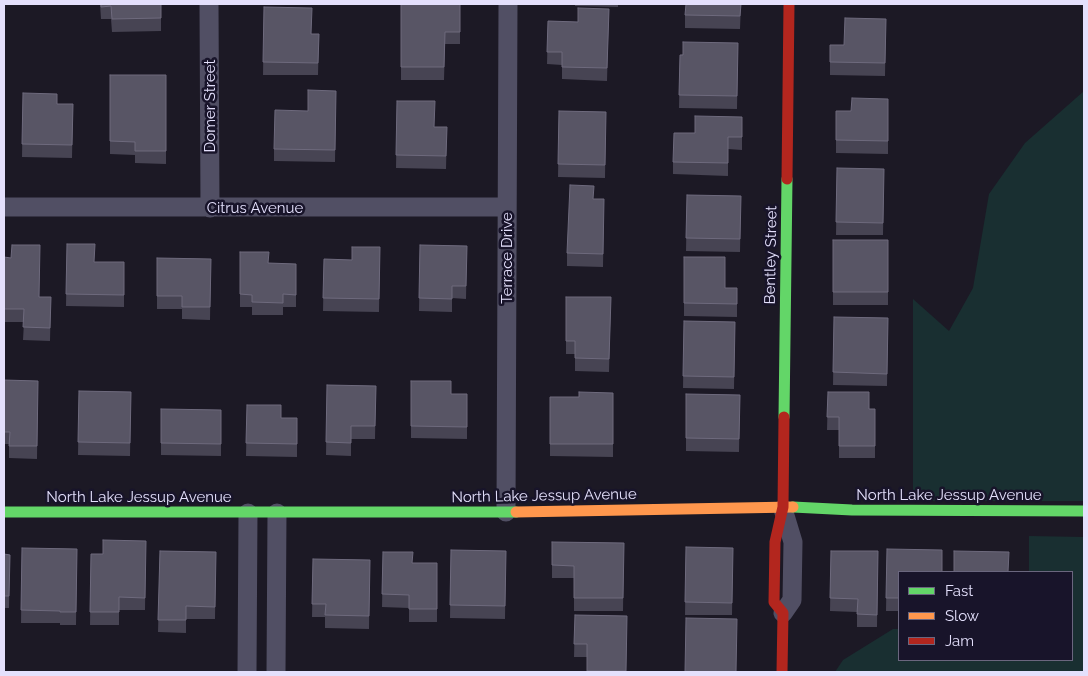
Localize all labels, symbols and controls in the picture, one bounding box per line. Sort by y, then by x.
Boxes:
street label: Domer Street [201,60,219,152]
street label: Citrus Avenue [207,199,303,217]
street label: Bentley Street [761,206,781,304]
street label: Terrace Drive [498,212,516,304]
street label: North Lake Jessup Avenue [451,485,637,507]
street label: North Lake Jessup Avenue [856,486,1042,504]
street label: North Lake Jessup Avenue [46,488,232,506]
legend [898,571,1073,661]
text: Fast [945,582,973,600]
text: Slow [945,607,979,625]
text: Jam [945,632,974,650]

